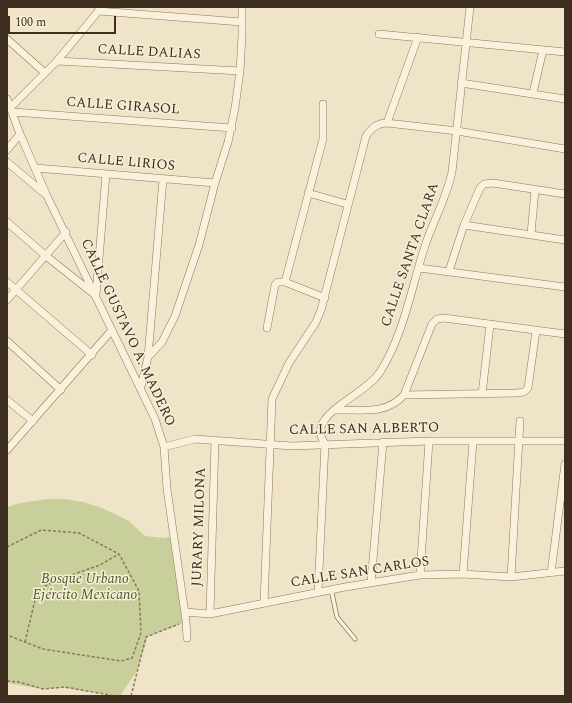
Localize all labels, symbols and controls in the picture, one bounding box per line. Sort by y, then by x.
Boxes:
scale bar [10,8,118,34]
text: 100 m [15,13,46,32]
street label: CALLE DALIAS [97,42,201,64]
street label: CALLE GIRASOL [66,95,180,119]
street label: CALLE LIRIOS [76,150,176,176]
street label: CALLE SANTA CLARA [378,181,444,329]
street label: CALLE GUSTAVO A. MADERO [76,237,178,429]
street label: CALLE SAN ALBERTO [289,420,439,440]
street label: JURARY MILONA [190,467,210,587]
street label: CALLE SAN CARLOS [289,554,431,592]
park label: Bosque Urbano Ejército Mexicano [33,572,137,604]

